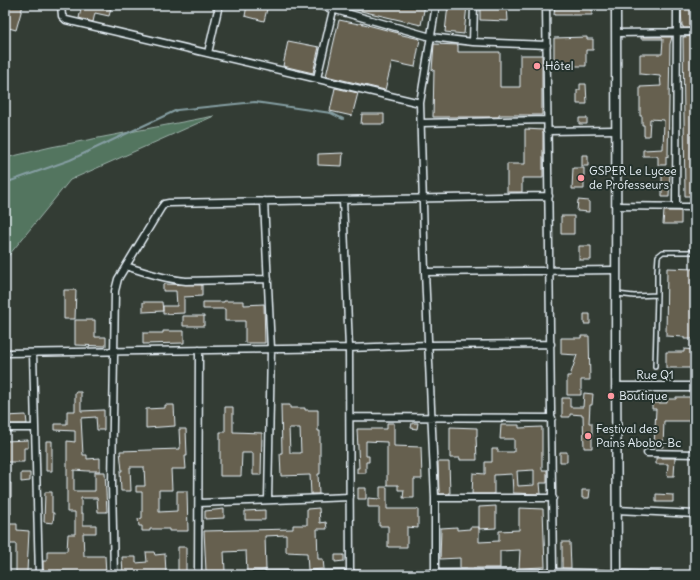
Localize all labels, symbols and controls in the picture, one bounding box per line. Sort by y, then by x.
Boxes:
place label: Hôtel [545,58,573,73]
marker: Hôtel [532,61,542,71]
place label: GSPER Le Lycee de Professeurs [589,163,677,192]
marker: GSPER Le Lycee de Professeurs [576,173,586,183]
street label: Rue Q1 [636,367,674,382]
place label: Boutique [619,388,667,403]
marker: Boutique [606,391,616,401]
place label: Festival des Pains Abobo-Bc [596,421,681,450]
marker: Festival des Pains Abobo-Bc [583,431,593,441]

